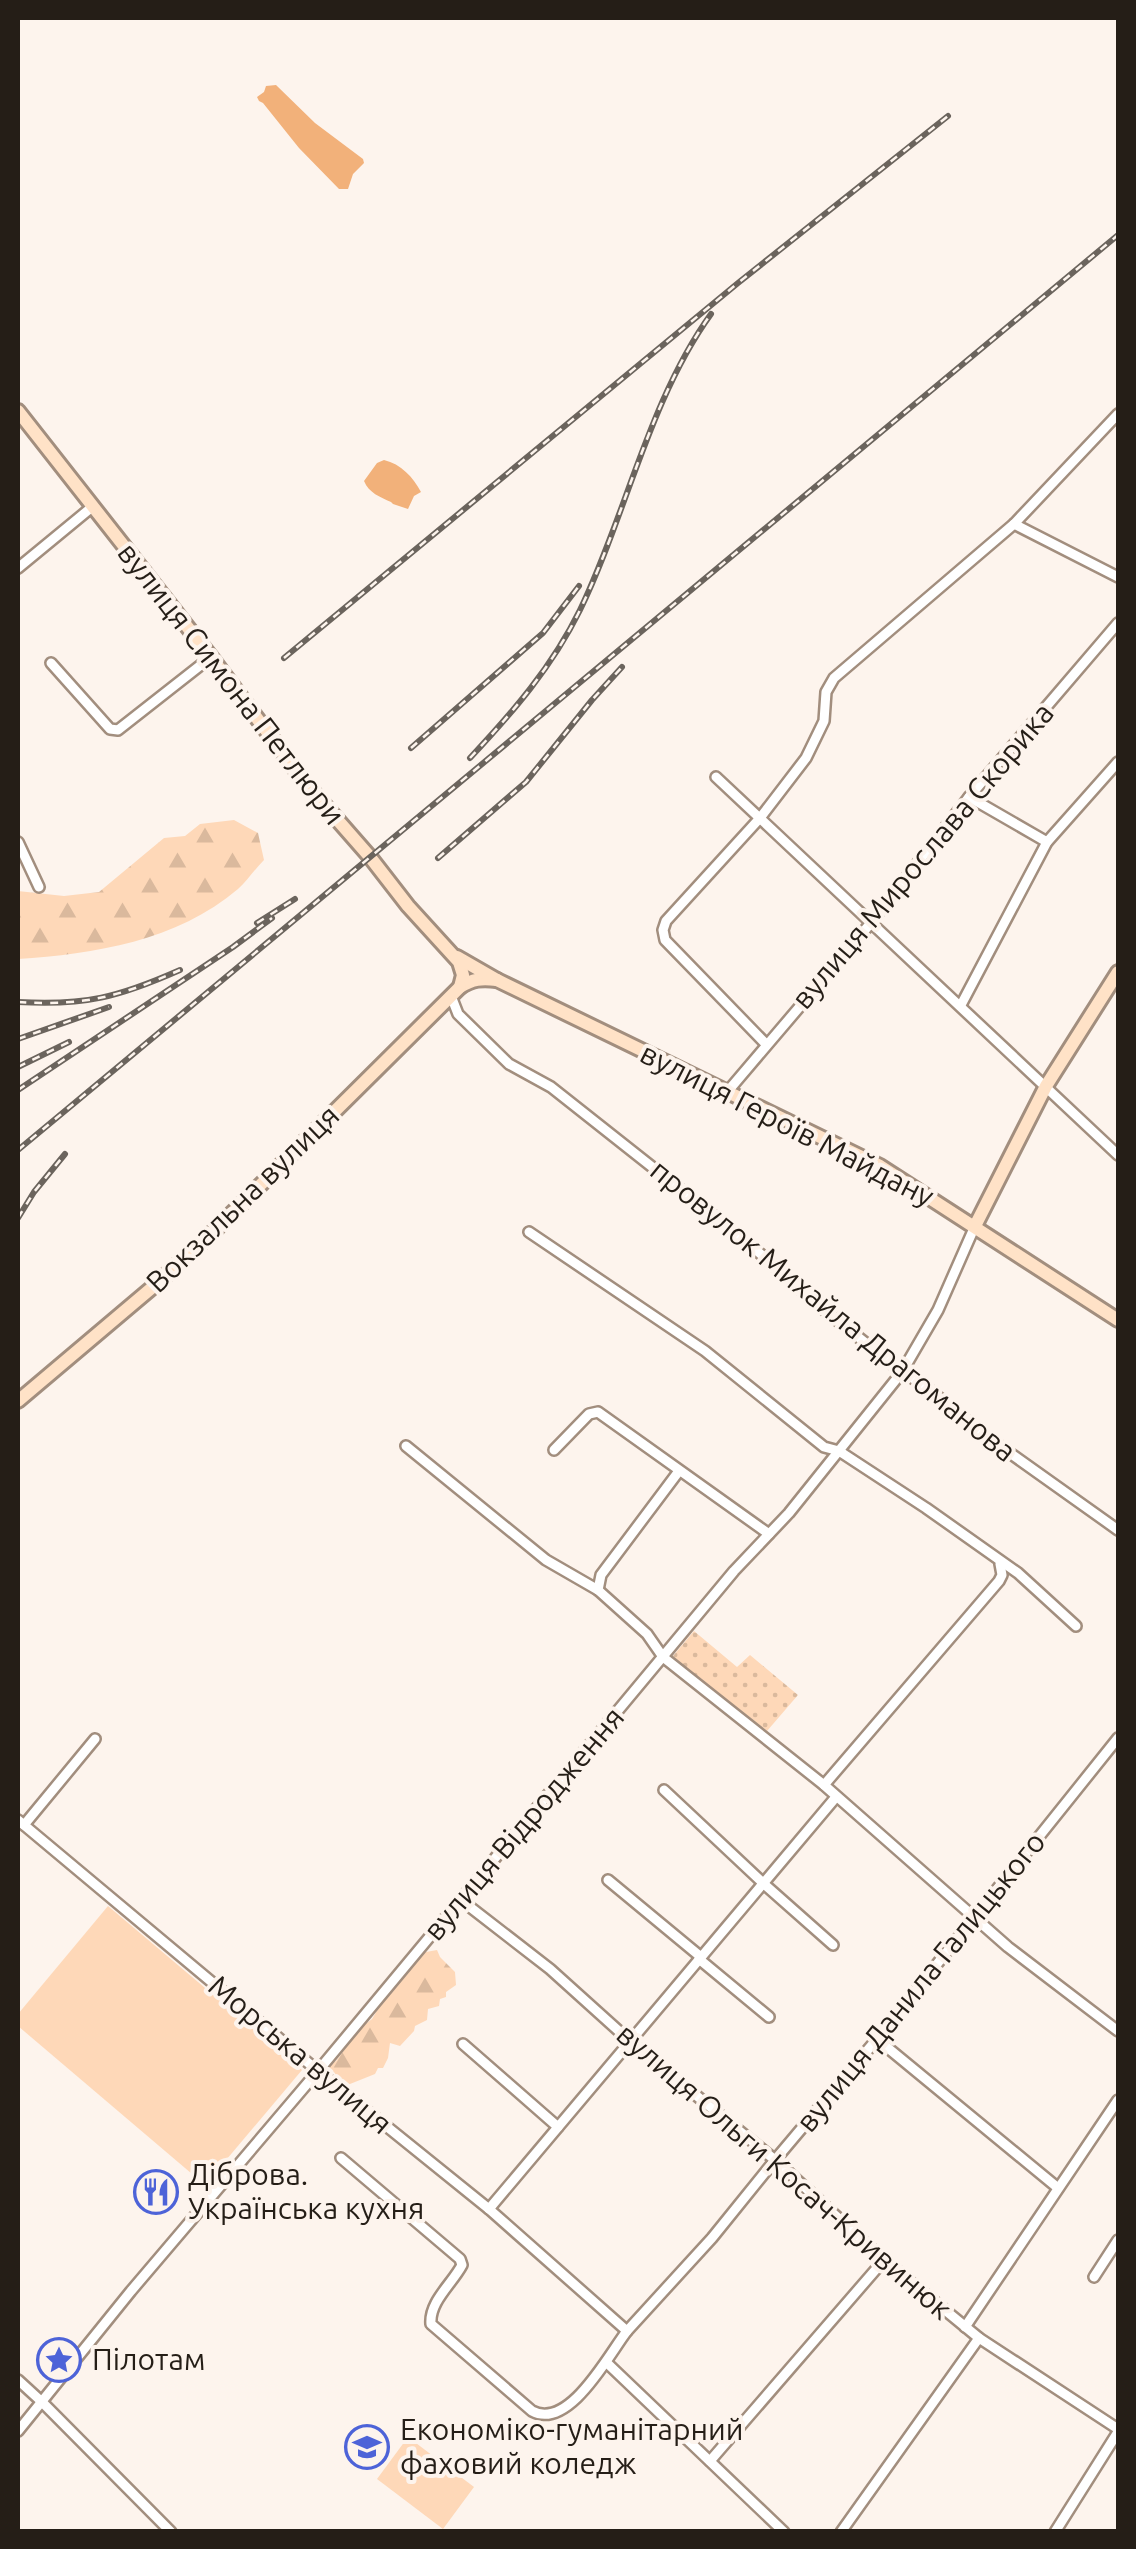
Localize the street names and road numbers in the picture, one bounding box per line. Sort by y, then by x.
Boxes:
street label: вулиця Симона Петлюри [111,536,352,831]
street label: вулиця Мирослава Скорика [784,696,1060,1015]
street label: вулиця Героїв Майдану [635,1035,940,1213]
street label: Вокзальна вулиця [139,1098,346,1299]
street label: провулок Михайла Драгоманова [644,1152,1023,1468]
street label: вулиця Відродження [416,1700,630,1947]
street label: вулиця Данила Галицького [789,1825,1052,2138]
street label: Морська вулиця [202,1968,399,2140]
street label: вулиця Ольги Косач-Кривинюк [610,2016,959,2326]

